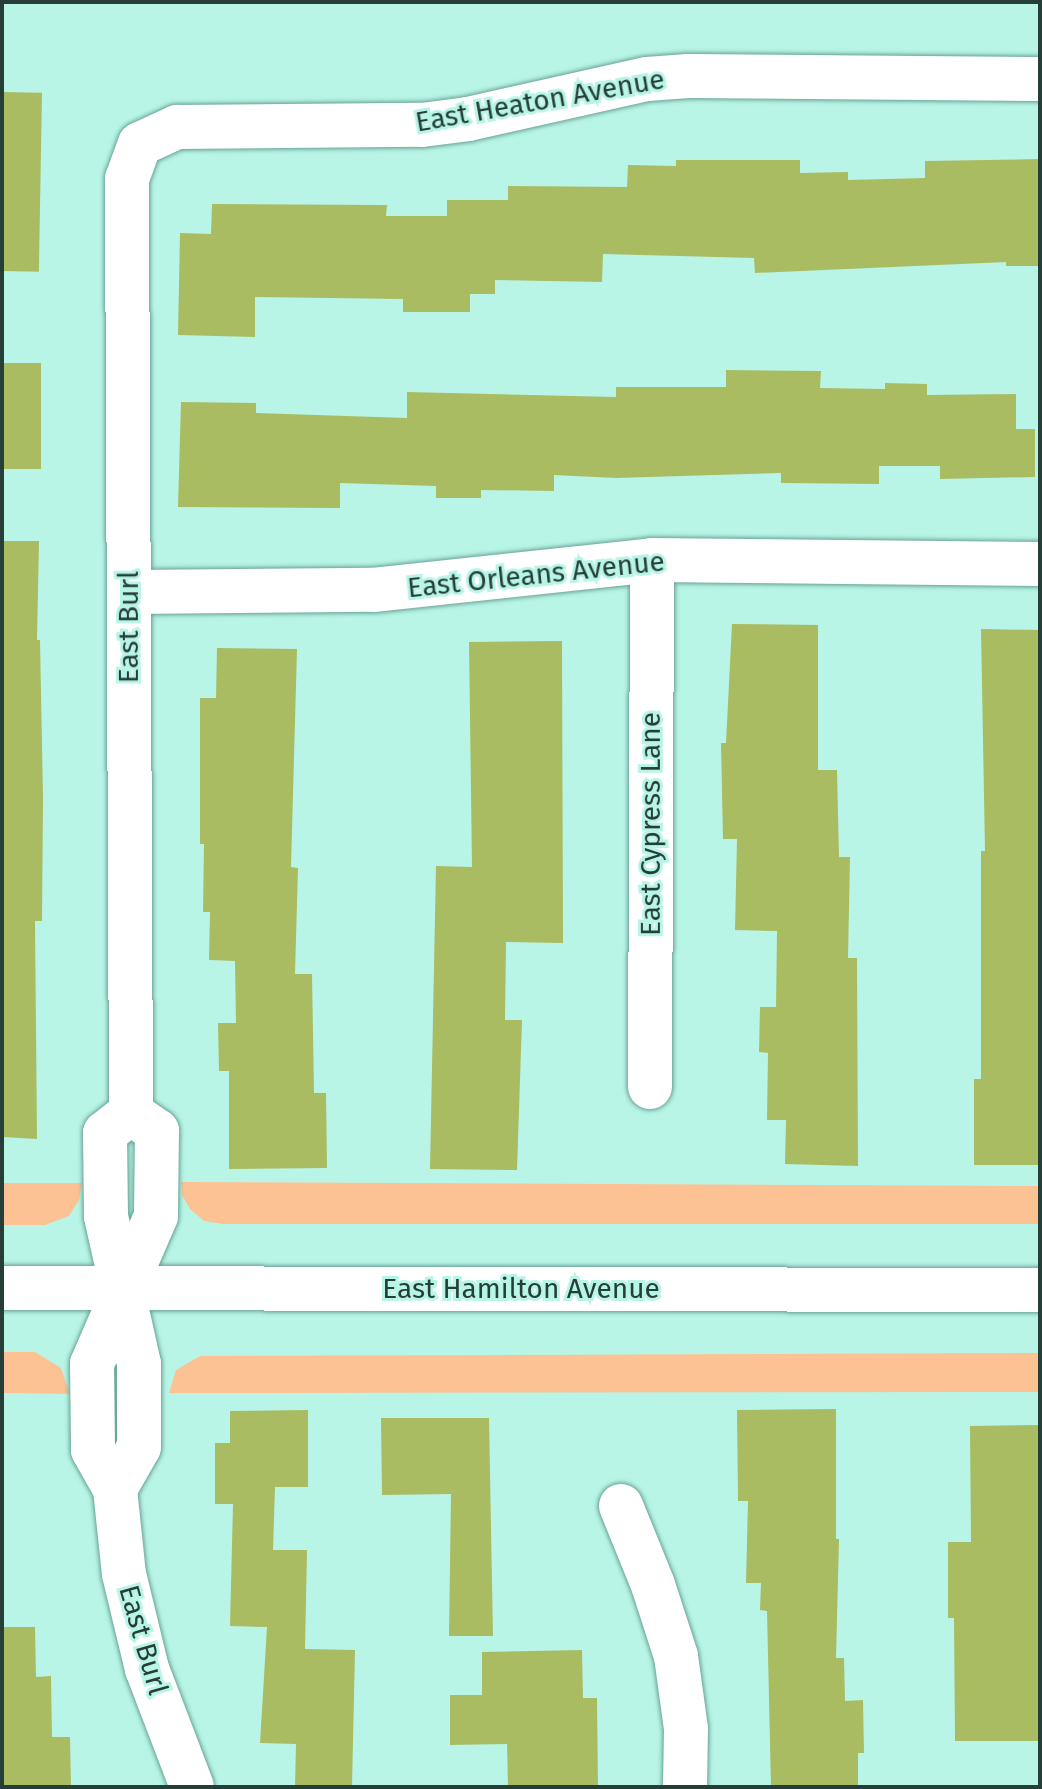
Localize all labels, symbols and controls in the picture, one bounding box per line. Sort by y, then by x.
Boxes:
street label: East Heaton Avenue [413,63,667,139]
street label: East Orleans Avenue [406,545,666,605]
street label: East Burl [112,571,146,683]
street label: East Cypress Lane [634,712,668,936]
street label: East Hamilton Avenue [382,1272,660,1306]
street label: East Burl [111,1581,175,1699]

